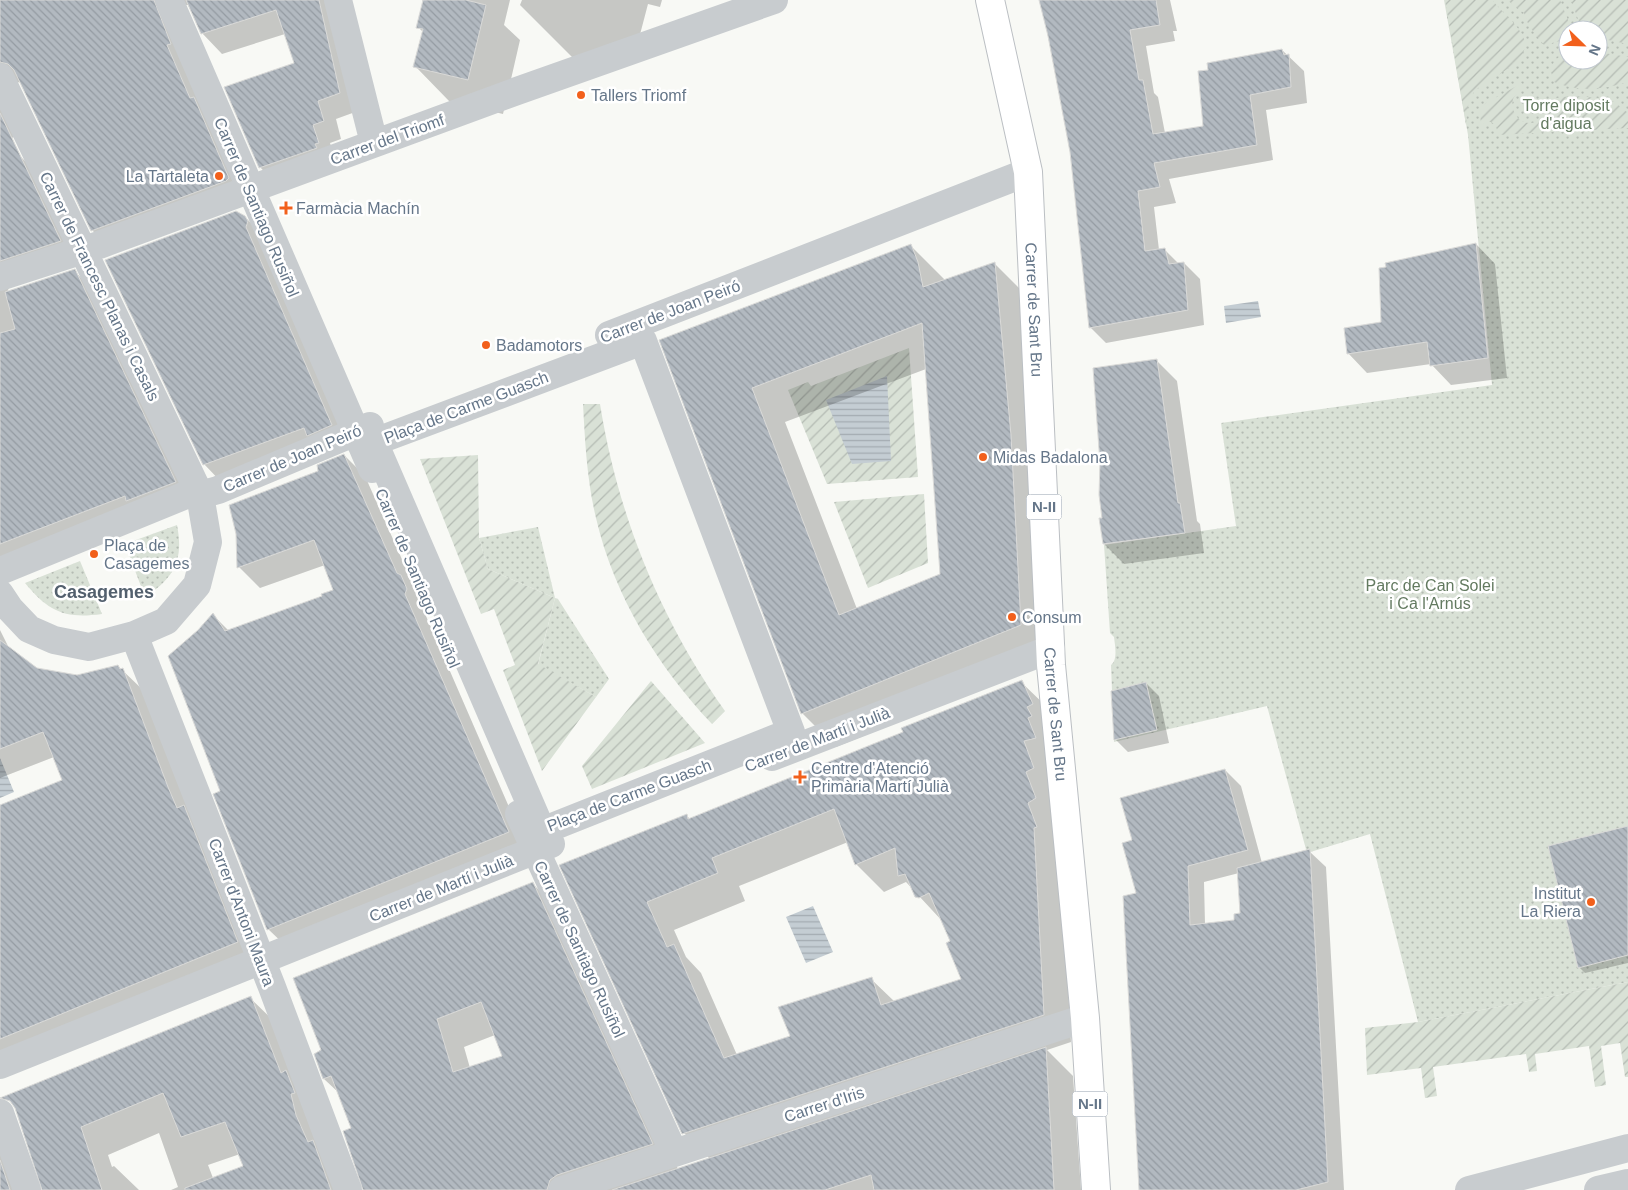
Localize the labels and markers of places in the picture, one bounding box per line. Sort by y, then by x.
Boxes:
place label: Tallers Triomf [591,87,687,104]
marker: Tallers Triomf [575,89,587,101]
place label: La Tartaleta [126,168,209,185]
marker: La Tartaleta [213,170,225,182]
place label: Farmàcia Machín [296,200,420,217]
marker: Farmàcia Machín [280,202,292,214]
place label: Badamotors [496,337,582,354]
marker: Badamotors [480,339,492,351]
place label: Midas Badalona [993,449,1108,466]
marker: Midas Badalona [977,451,989,463]
place label: Plaça de Casagemes [104,537,189,572]
marker: Plaça de Casagemes [88,548,100,560]
place label: Consum [1022,609,1082,626]
marker: Consum [1006,611,1018,623]
place label: Centre d'Atenció Primària Martí Julià [811,760,949,795]
marker: Centre d'Atenció Primària Martí Julià [793,770,807,784]
place label: Institut La Riera [1521,885,1582,920]
marker: Institut La Riera [1585,896,1597,908]

